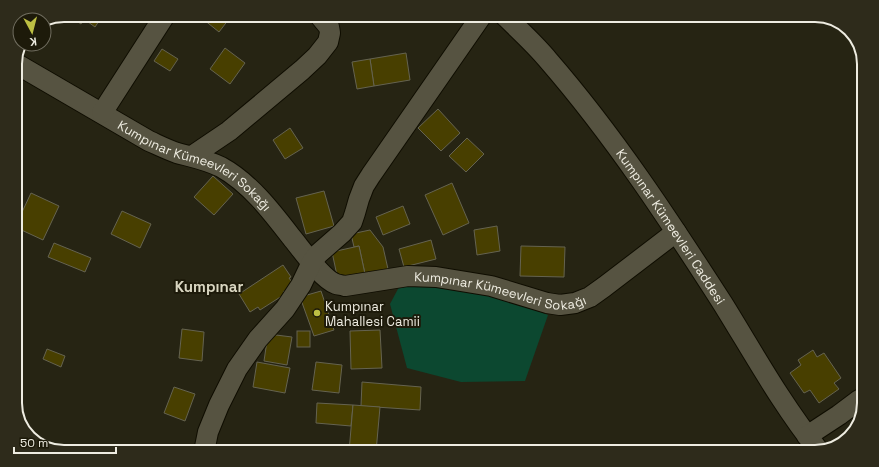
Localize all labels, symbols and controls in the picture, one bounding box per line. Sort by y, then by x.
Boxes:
north arrow [12,12,52,52]
text: K [29,35,37,49]
street label: Kumpınar Kümeevleri Sokağı [115,116,275,214]
street label: Kumpınar Kümeevleri Caddesi [613,145,729,307]
street label: Kumpınar Kümeevleri Sokağı [414,268,588,313]
district label: Kumpınar [175,277,243,296]
place label: Kumpınar Mahallesi Camii [325,298,420,330]
marker: Kumpınar Mahallesi Camii [312,308,322,318]
scale bar [14,429,116,455]
text: 50 m [20,435,48,451]

